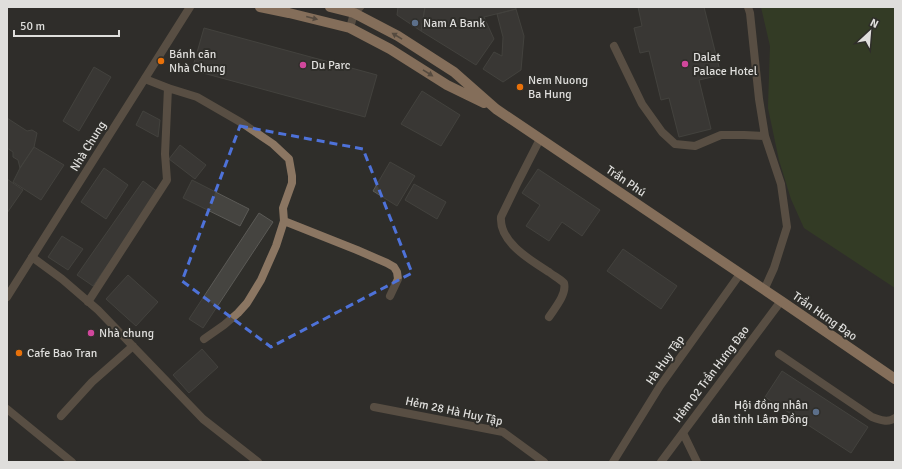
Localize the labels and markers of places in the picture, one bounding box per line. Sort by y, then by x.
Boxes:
place label: Nam A Bank [423,16,485,31]
marker: Nam A Bank [410,18,420,28]
place label: Bánh căn Nhà Chung [169,47,226,76]
place label: Dalat Palace Hotel [693,50,758,79]
marker: Bánh căn Nhà Chung [156,56,166,66]
place label: Du Parc [311,58,351,73]
marker: Dalat Palace Hotel [680,59,690,69]
marker: Du Parc [298,60,308,70]
place label: Nem Nuong Ba Hung [528,73,588,102]
marker: Nem Nuong Ba Hung [515,82,525,92]
place label: Nhà chung [99,326,154,341]
marker: Nhà chung [86,328,96,338]
place label: Cafe Bao Tran [27,346,97,361]
marker: Cafe Bao Tran [14,348,24,358]
place label: Hội đồng nhân dân tỉnh Lâm Đồng [712,398,808,427]
marker: Hội đồng nhân dân tỉnh Lâm Đồng [811,407,821,417]

